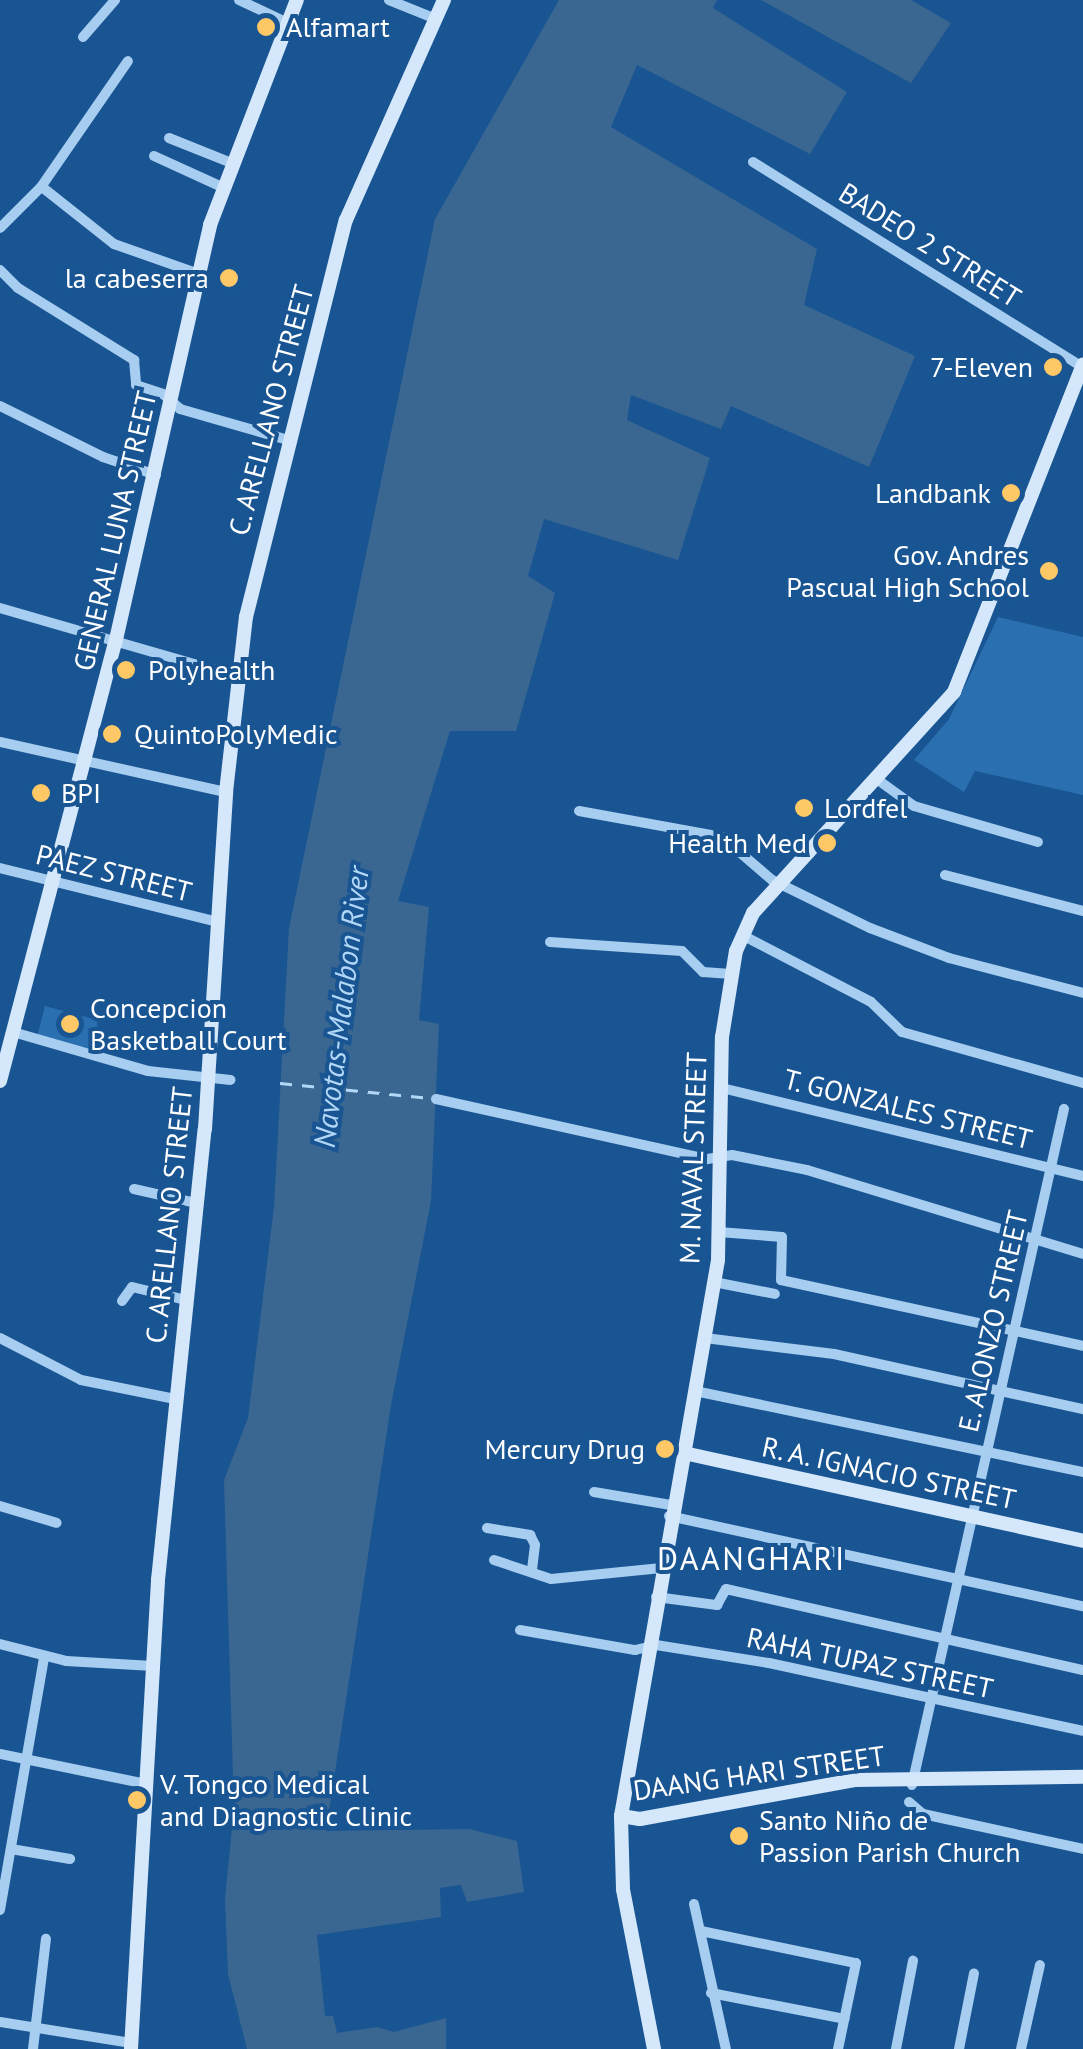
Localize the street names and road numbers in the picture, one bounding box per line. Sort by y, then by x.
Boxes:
street label: BADEO 2 STREET [833,176,1027,314]
street label: C. ARELLANO STREET [221,280,321,540]
street label: GENERAL LUNA STREET [66,387,164,675]
street label: PAEZ STREET [32,837,196,909]
street label: M. NAVAL STREET [672,1050,714,1266]
street label: T. GONZALES STREET [779,1062,1037,1156]
street label: C. ARELLANO STREET [139,1083,199,1347]
street label: E. ALONZO STREET [951,1205,1035,1437]
street label: R. A. IGNACIO STREET [756,1429,1022,1517]
street label: RAHA TUPAZ STREET [742,1620,998,1706]
street label: DAANG HARI STREET [631,1739,887,1807]

